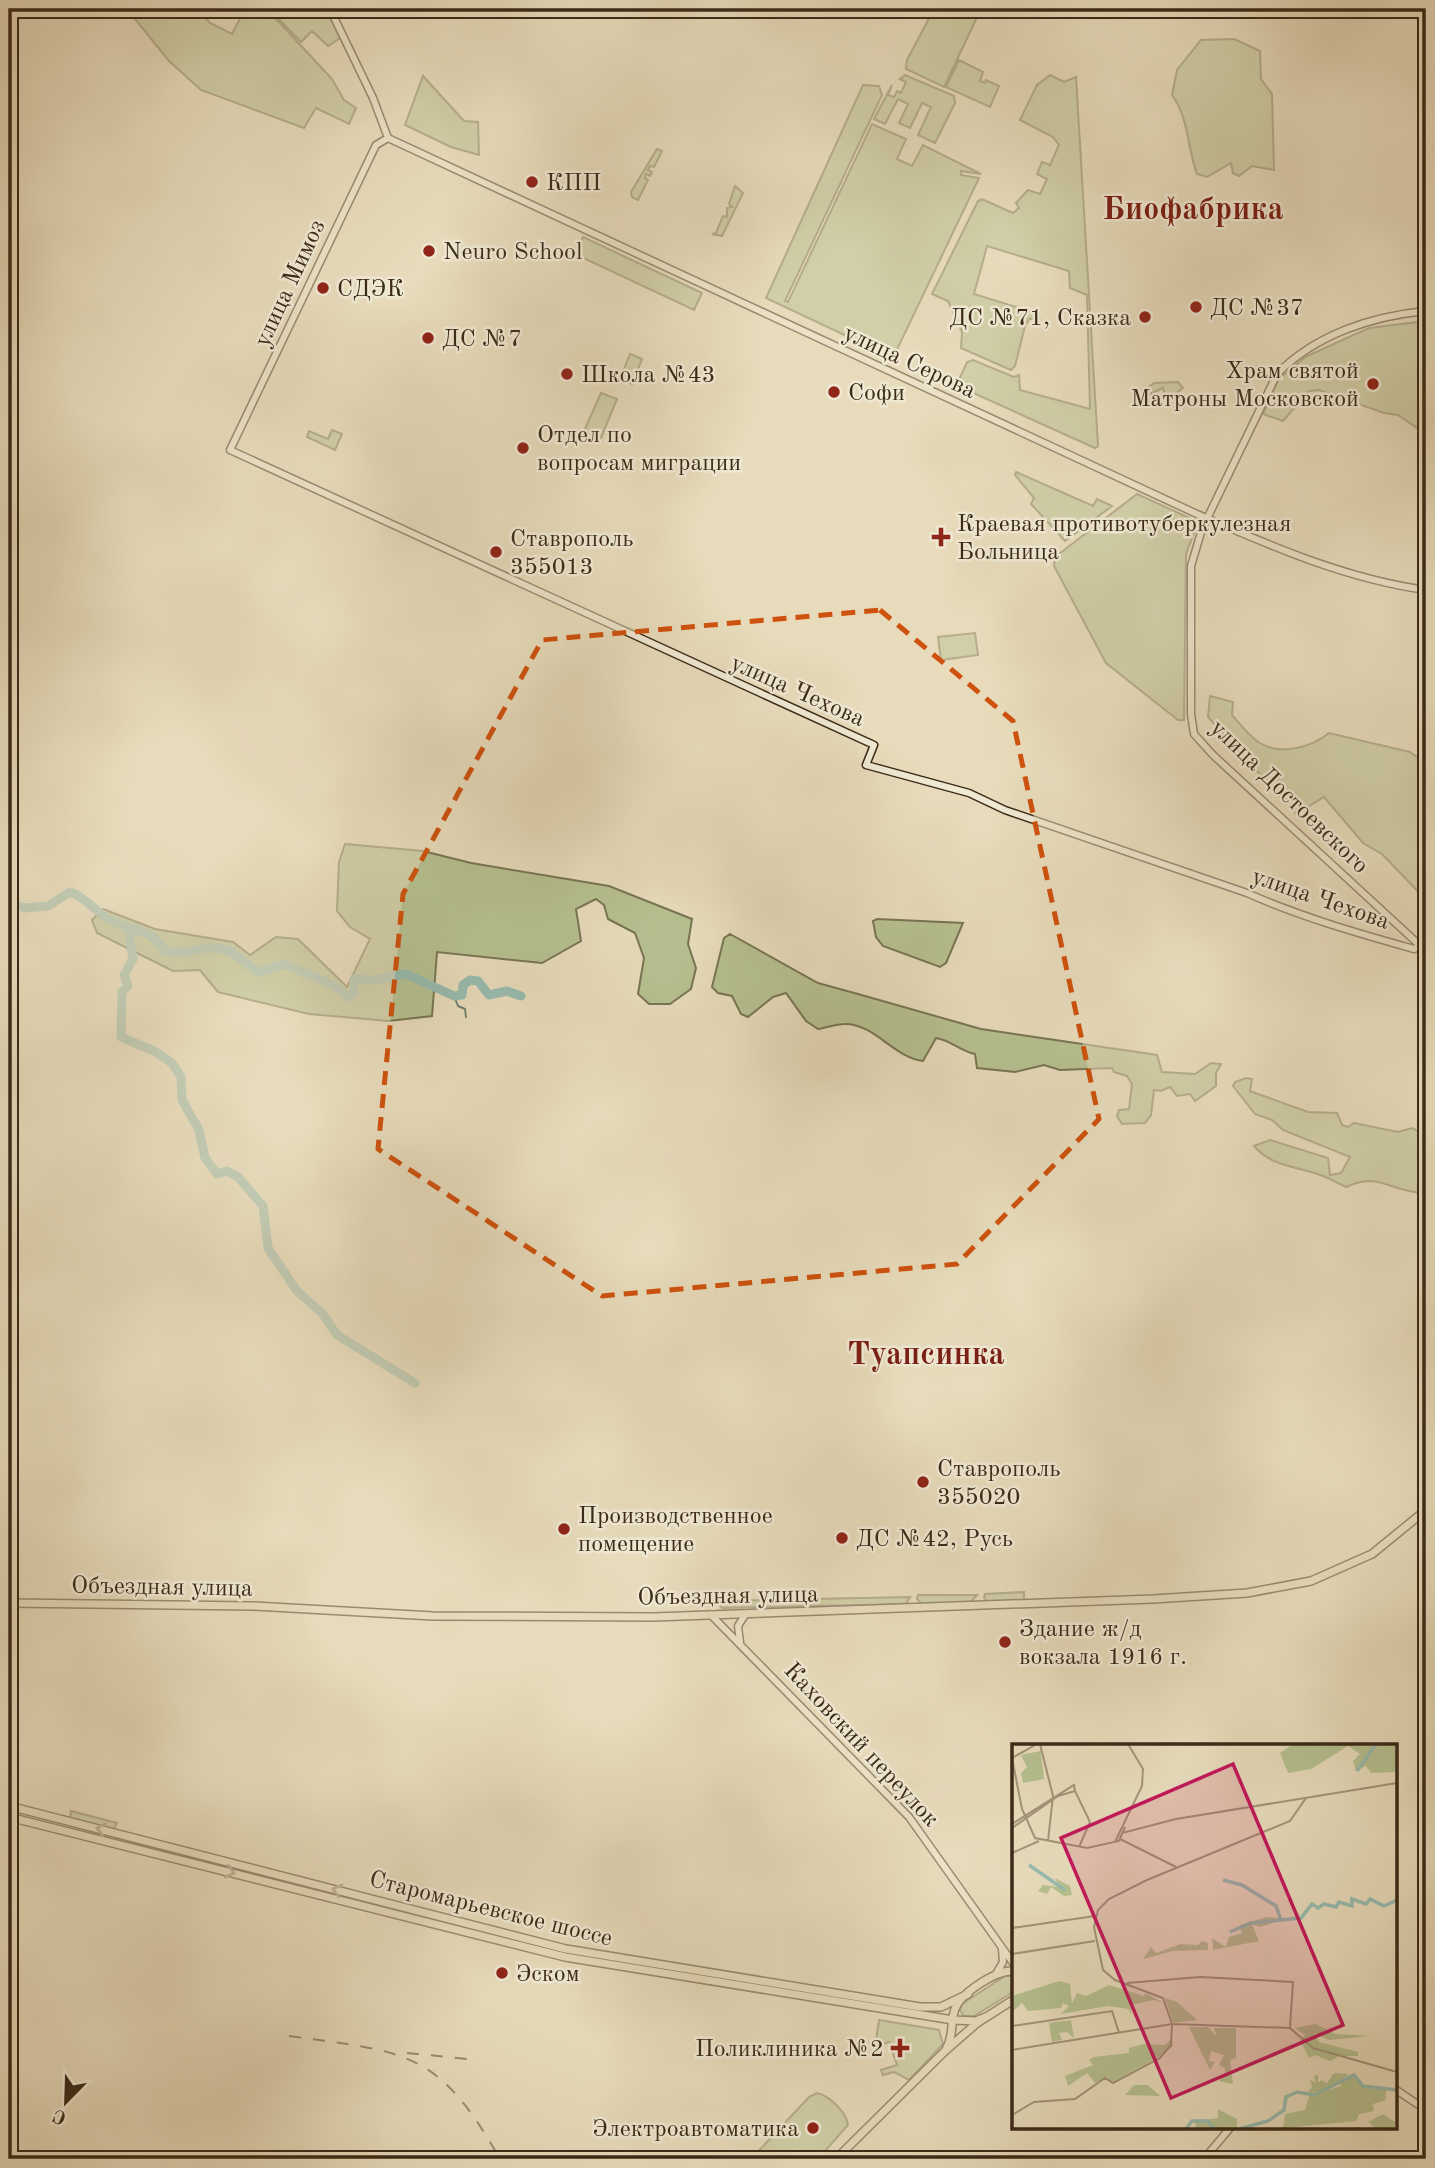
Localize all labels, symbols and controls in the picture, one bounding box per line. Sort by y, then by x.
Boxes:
place label: КПП [546,172,601,196]
marker: КПП [524,174,540,190]
district label: Биофабрика [1102,195,1284,227]
street label: улица Мимоз [251,217,331,351]
place label: Neuro School [443,241,583,265]
marker: Neuro School [421,243,437,259]
place label: СДЭК [337,278,404,302]
marker: СДЭК [315,280,331,296]
place label: ДС №37 [1210,297,1304,321]
marker: ДС №37 [1188,299,1204,315]
place label: ДС №71, Сказка [949,307,1131,331]
marker: ДС №71, Сказка [1137,309,1153,325]
street label: улица Серова [839,322,979,404]
place label: ДС №7 [442,328,522,352]
marker: ДС №7 [420,330,436,346]
place label: Храм святой Матроны Московской [1130,360,1359,412]
place label: Школа №43 [581,364,716,388]
marker: Школа №43 [559,366,575,382]
marker: Храм святой Матроны Московской [1365,376,1381,392]
place label: Софи [848,382,905,406]
marker: Софи [826,384,842,400]
place label: Отдел по вопросам миграции [537,424,741,476]
marker: Отдел по вопросам миграции [515,440,531,456]
place label: Краевая противотуберкулезная Больница [957,513,1291,565]
marker: Краевая противотуберкулезная Больница [931,527,951,547]
place label: Ставрополь 355013 [510,528,633,580]
marker: Ставрополь 355013 [488,544,504,560]
street label: улица Чехова [727,652,868,732]
street label: улица Достоевского [1205,716,1372,879]
street label: улица Чехова [1248,865,1392,935]
district label: Туапсинка [847,1340,1005,1372]
place label: Ставрополь 355020 [937,1458,1060,1510]
marker: Ставрополь 355020 [915,1474,931,1490]
place label: Производственное помещение [578,1505,773,1557]
marker: Производственное помещение [556,1521,572,1537]
place label: ДС №42, Русь [856,1528,1013,1552]
marker: ДС №42, Русь [834,1530,850,1546]
street label: Объездная улица [71,1574,253,1602]
street label: Объездная улица [637,1583,819,1611]
place label: Здание ж/д вокзала 1916 г. [1019,1618,1187,1670]
marker: Здание ж/д вокзала 1916 г. [997,1634,1013,1650]
street label: Каховский переулок [779,1659,943,1832]
inset map [1012,1744,1396,2130]
one-way arrow [95,1823,107,1837]
one-way arrow [224,1864,236,1878]
street label: Старомарьевское шоссе [366,1868,615,1952]
one-way arrow [331,1884,343,1898]
place label: Эском [516,1963,580,1987]
marker: Эском [494,1965,510,1981]
place label: Поликлиника №2 [695,2038,884,2062]
marker: Поликлиника №2 [890,2038,910,2058]
north arrow [32,2066,102,2136]
text: С [51,2104,70,2127]
place label: Электроавтоматика [592,2118,799,2142]
marker: Электроавтоматика [805,2120,821,2136]

